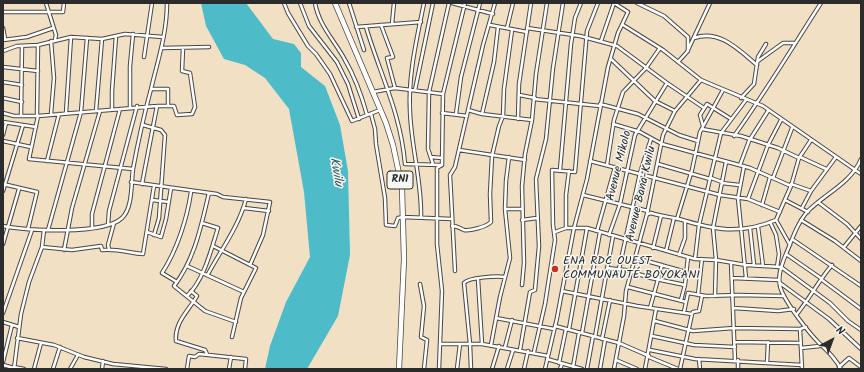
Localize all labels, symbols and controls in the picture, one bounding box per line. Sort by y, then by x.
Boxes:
street label: Avenue Mikolo [604,129,636,203]
street label: Avenue Bana-Kwilu [624,145,660,243]
water label: Kwilu [325,156,345,188]
road number: RN1 [387,171,413,189]
place label: ENA RDC OUEST COMMUNAUTÉ BOYOKANI [563,255,700,283]
marker: ENA RDC OUEST COMMUNAUTÉ BOYOKANI [550,264,560,274]
north arrow [812,320,852,360]
text: N [831,322,848,340]

